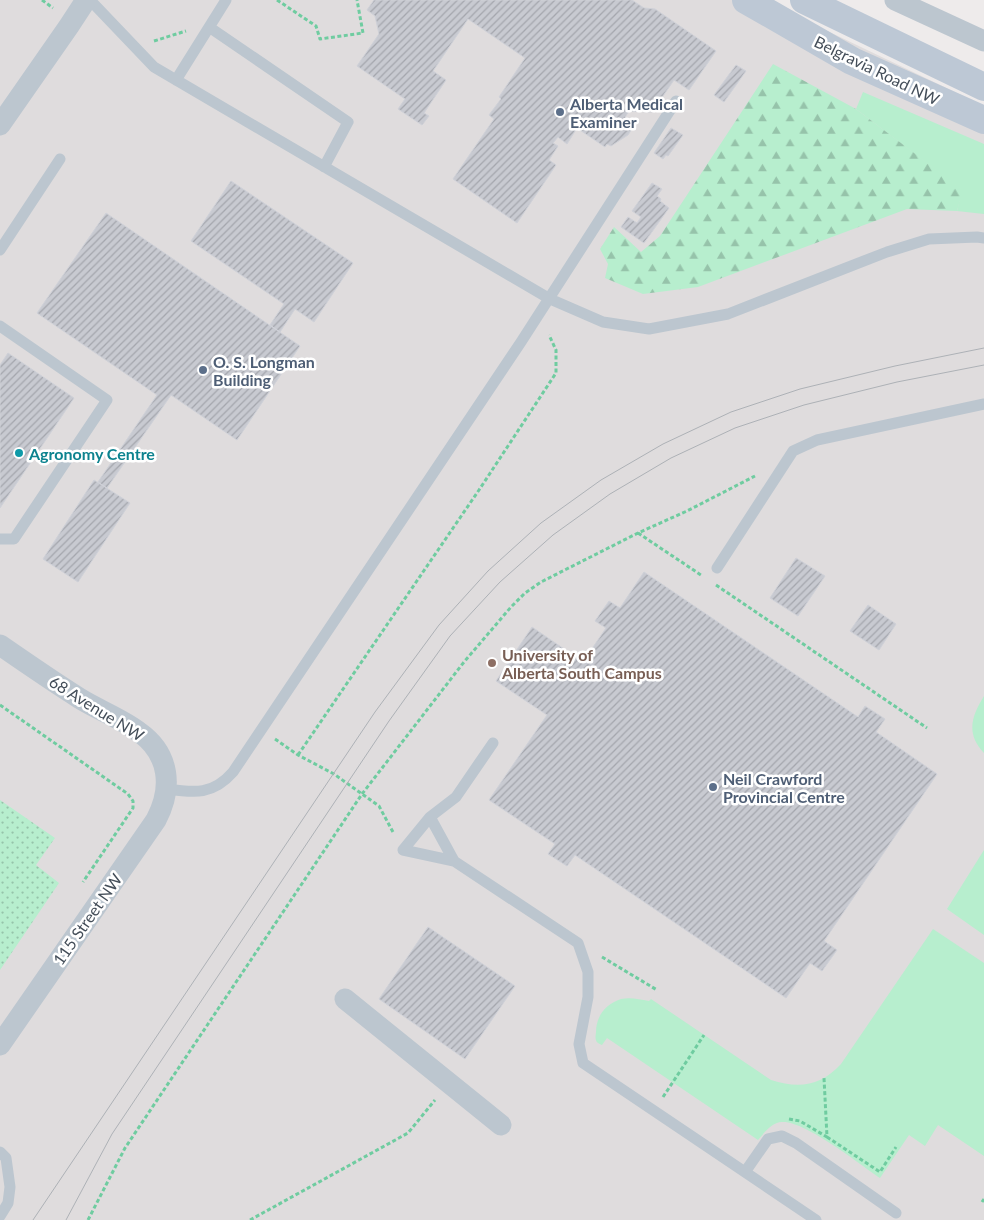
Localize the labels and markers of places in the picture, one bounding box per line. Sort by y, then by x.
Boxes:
place label: Alberta Medical Examiner [569,94,683,131]
marker: Alberta Medical Examiner [554,106,566,118]
place label: O. S. Longman Building [213,352,315,389]
marker: O. S. Longman Building [197,364,209,376]
place label: Agronomy Centre [28,444,155,463]
marker: Agronomy Centre [13,447,25,459]
place label: University of Alberta South Campus [501,645,662,682]
marker: University of Alberta South Campus [486,657,498,669]
place label: Neil Crawford Provincial Centre [723,769,845,806]
marker: Neil Crawford Provincial Centre [707,781,719,793]

